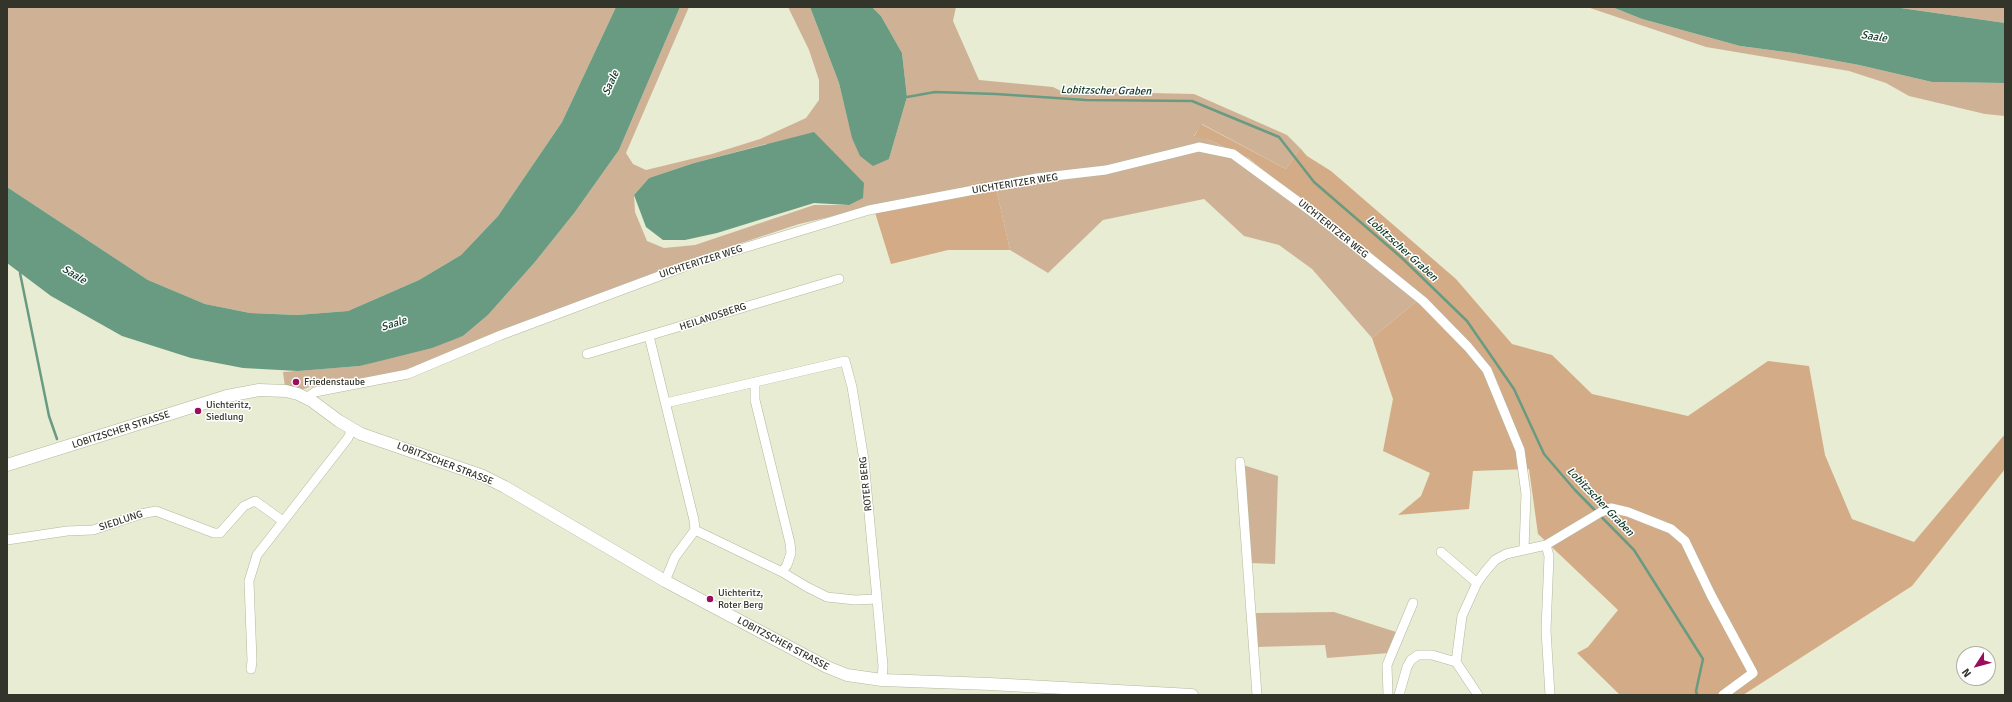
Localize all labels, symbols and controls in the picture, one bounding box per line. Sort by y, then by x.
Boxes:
water label: Saale [1860,29,1888,45]
water label: Saale [600,68,622,98]
water label: Lobitzscher Graben [1061,84,1151,98]
street label: UICHTERITZER WEG [971,171,1059,197]
street label: UICHTERITZER WEG [1295,197,1371,261]
water label: Lobitzscher Graben [1364,214,1440,284]
street label: UICHTERITZER WEG [658,243,744,281]
water label: Saale [60,263,88,287]
street label: HEILANDSBERG [678,301,748,333]
water label: Saale [380,314,408,334]
place label: Friedenstaube [304,376,365,388]
marker: Friedenstaube [291,377,301,387]
place label: Uichteritz, Siedlung [206,399,251,422]
marker: Uichteritz, Siedlung [193,406,203,416]
street label: LOBITZSCHER STRASSE [70,408,172,452]
street label: LOBITZSCHER STRASSE [395,440,495,488]
street label: ROTER BERG [857,456,875,512]
water label: Lobitzscher Graben [1564,465,1636,539]
street label: SIEDLUNG [98,508,144,534]
place label: Uichteritz, Roter Berg [718,587,763,610]
marker: Uichteritz, Roter Berg [705,594,715,604]
street label: LOBITZSCHER STRASSE [735,615,831,673]
north arrow [1956,646,1996,686]
text: N [1959,666,1974,680]

